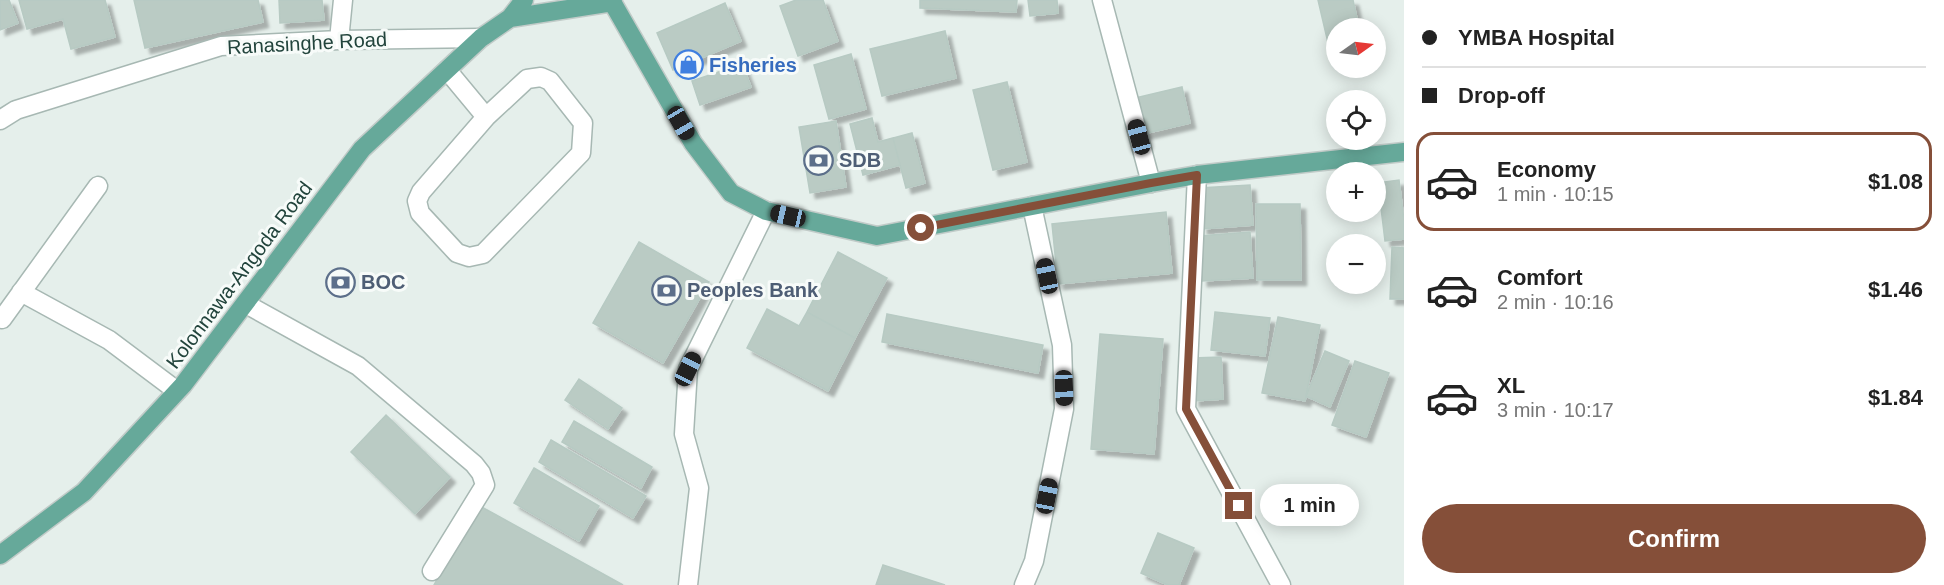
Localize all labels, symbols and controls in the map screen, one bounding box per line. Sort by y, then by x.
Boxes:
north arrow [1326,18,1386,78]
map controls [1326,18,1386,294]
text: YMBA Hospital [1458,25,1615,50]
street label: Ranasinghe Road [226,28,388,58]
shop icon: Fisheries [672,49,704,81]
place label: Fisheries [709,54,797,76]
text: Drop-off [1458,83,1545,108]
button: locate [1326,90,1386,150]
car [664,103,698,143]
car [1126,117,1152,157]
bank icon: SDB [802,144,834,176]
place label: SDB [839,149,881,171]
icon: car [1425,155,1479,209]
text: Economy [1497,157,1596,182]
button: + [1326,162,1386,222]
text: $1.08 [1868,169,1923,194]
street label: Kolonnawa-Angoda Road [162,177,316,373]
text: 1 min · 10:15 [1497,183,1614,205]
car [768,203,808,229]
route start [907,214,934,241]
button: − [1326,234,1386,294]
car [1034,257,1060,295]
icon: car [1425,263,1479,317]
text: Comfort [1497,265,1583,290]
bank icon: BOC [324,266,356,298]
place label: BOC [361,271,405,293]
bank icon: Peoples Bank [650,274,682,306]
text: $1.46 [1868,277,1923,302]
place label: Peoples Bank [687,279,819,301]
text: 2 min · 10:16 [1497,291,1614,313]
car [672,349,704,389]
car [1054,370,1074,406]
icon: car [1425,371,1479,425]
text: XL [1497,373,1525,398]
text: $1.84 [1868,385,1923,410]
text: 3 min · 10:17 [1497,399,1614,421]
car [1035,477,1059,515]
callout: 1 min [1260,485,1359,527]
route end [1225,492,1252,519]
text: 1 min [1283,494,1336,516]
button: Confirm [1422,504,1926,573]

